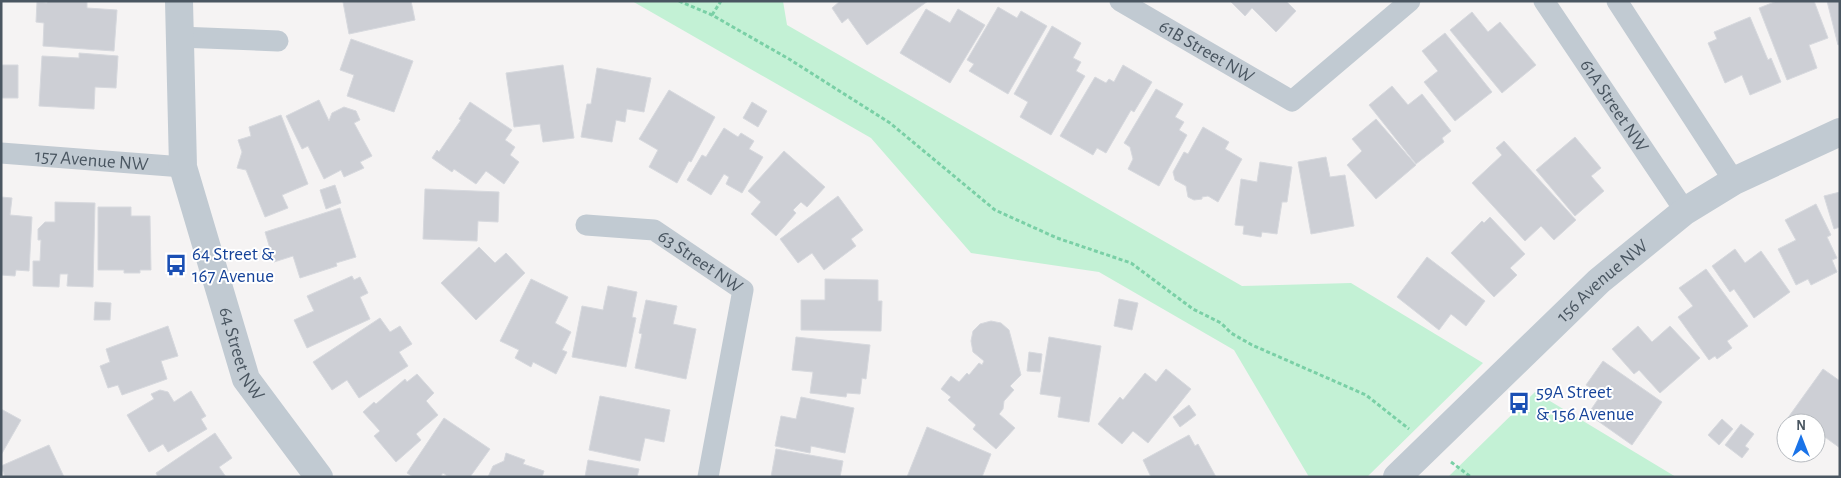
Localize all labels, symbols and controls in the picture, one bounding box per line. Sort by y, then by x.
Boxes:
street label: 61B Street NW [1156,16,1257,86]
street label: 61A Street NW [1576,56,1652,155]
street label: 157 Avenue NW [34,146,149,174]
street label: 63 Street NW [655,226,746,296]
street label: 156 Avenue NW [1553,236,1651,326]
place label: 64 Street & 167 Avenue [192,245,274,286]
bus stop icon: 64 Street & 167 Avenue [163,252,189,278]
street label: 64 Street NW [216,305,268,404]
place label: 59A Street & 156 Avenue [1536,383,1634,424]
bus stop icon: 59A Street & 156 Avenue [1506,390,1532,416]
north arrow [1776,413,1826,463]
text: N [1796,419,1806,433]

